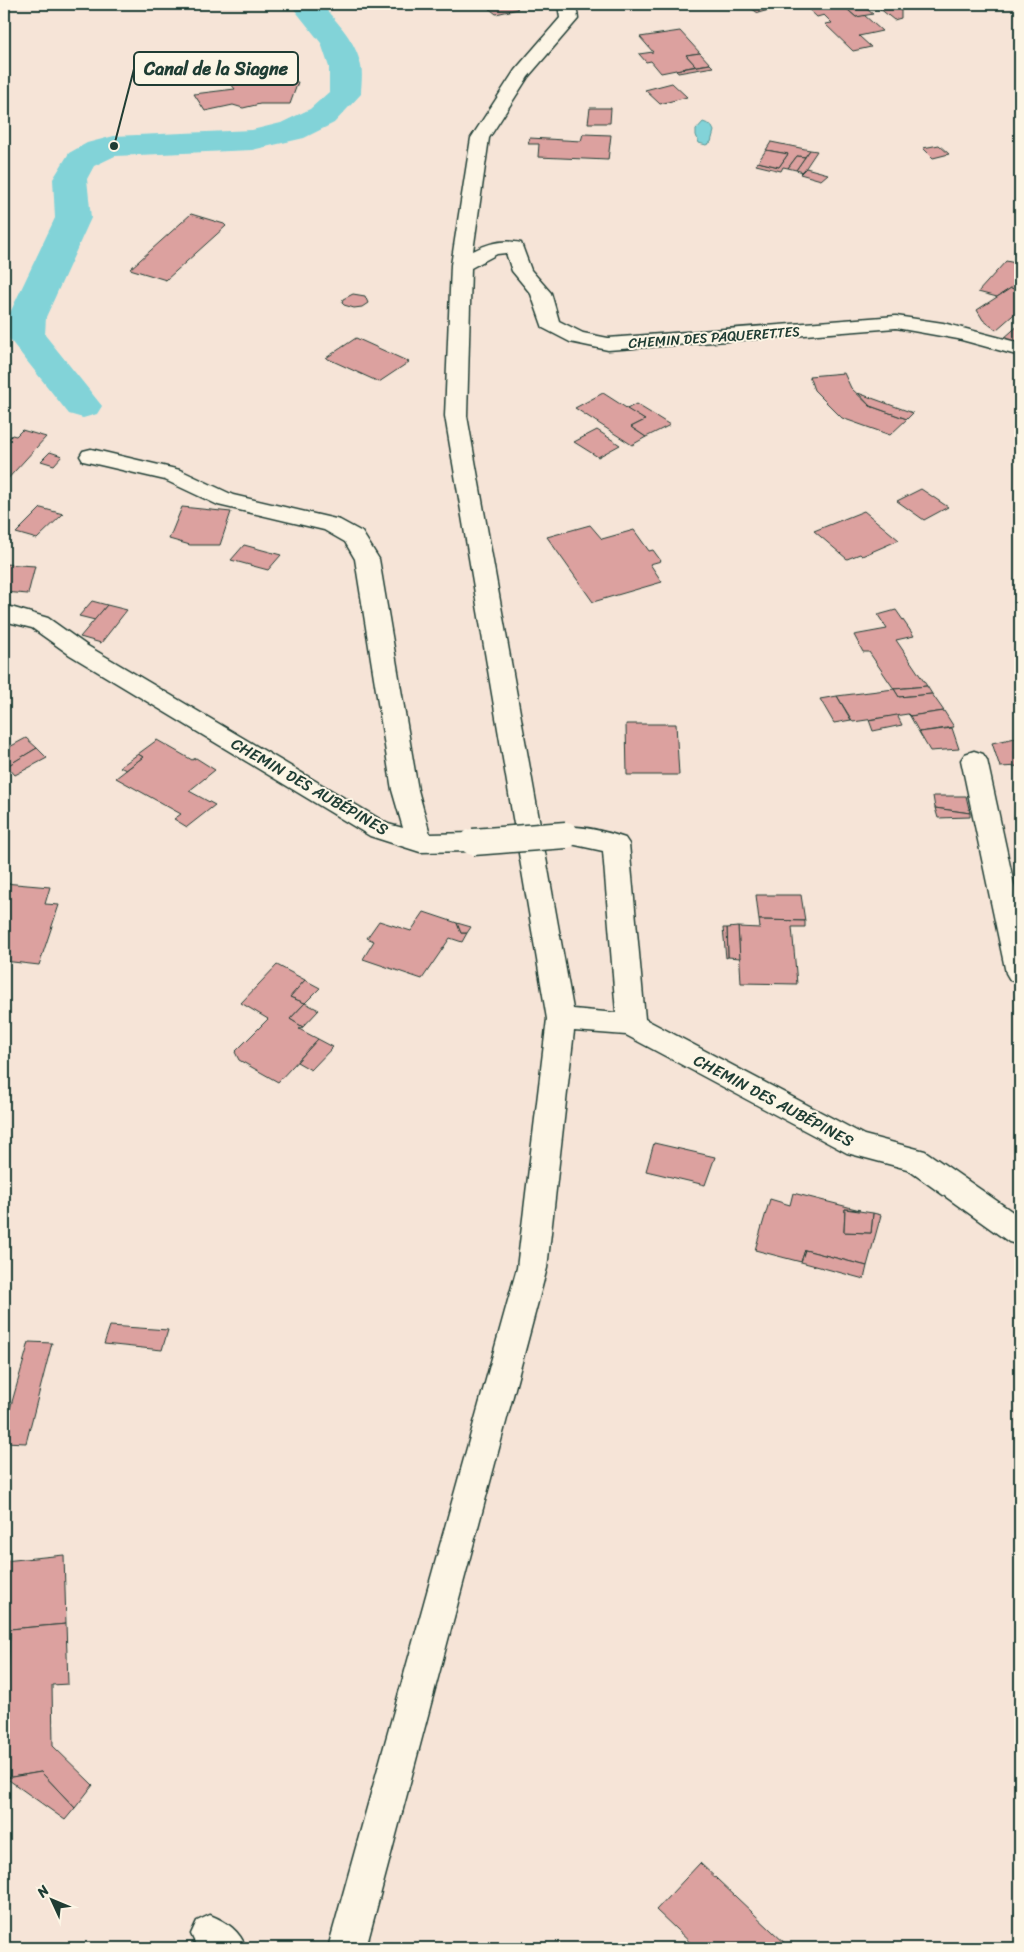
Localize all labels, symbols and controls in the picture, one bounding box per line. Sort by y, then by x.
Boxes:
callout: Canal de la Siagne [134,52,298,85]
text: Canal de la Siagne [143,53,289,85]
street label: CHEMIN DES PAQUERETTES [628,319,801,356]
street label: CHEMIN DES AUBÉPINES [225,729,394,844]
street label: CHEMIN DES AUBÉPINES [688,1046,859,1155]
north arrow [28,1874,78,1924]
text: N [30,1879,56,1904]

